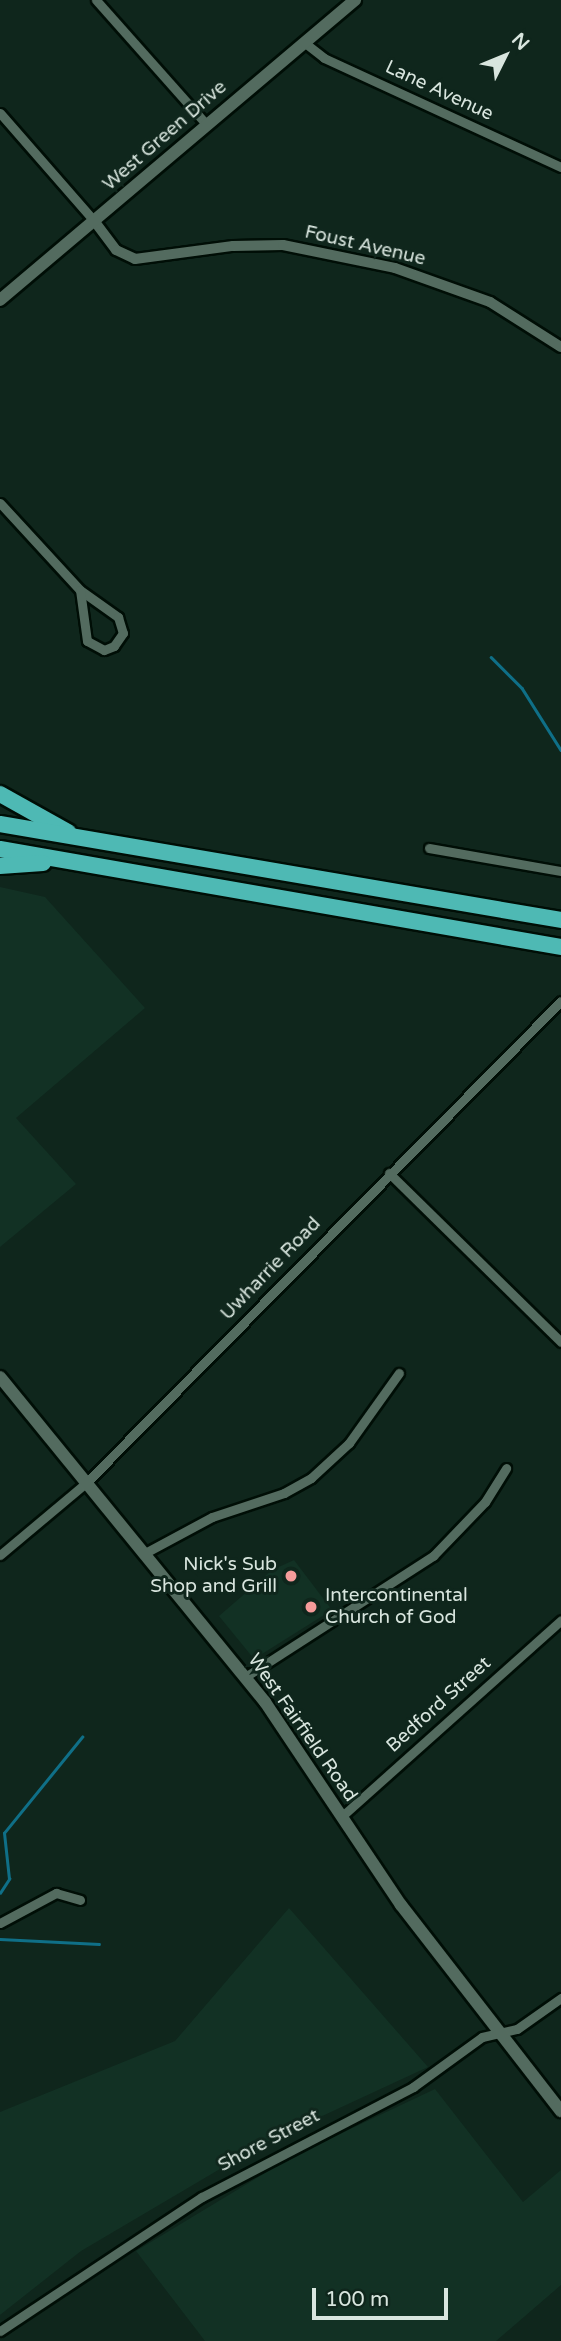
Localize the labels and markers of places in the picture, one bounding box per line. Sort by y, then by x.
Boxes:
place label: Nick's Sub Shop and Grill [150,1554,277,1598]
marker: Nick's Sub Shop and Grill [283,1568,299,1584]
place label: Intercontinental Church of God [325,1585,468,1629]
marker: Intercontinental Church of God [303,1599,319,1615]

